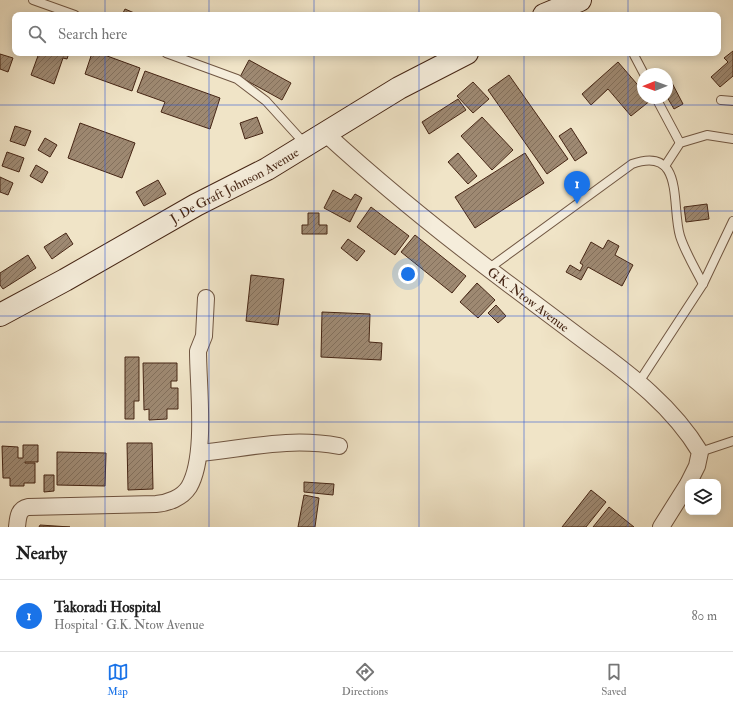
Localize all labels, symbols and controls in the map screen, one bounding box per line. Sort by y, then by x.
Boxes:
search box [12,12,721,56]
icon: search [26,23,48,45]
text: Search here [58,25,127,44]
north arrow [637,68,673,104]
street label: J. De Graft Johnson Avenue [167,144,303,228]
pin: 1 [564,171,590,204]
your location [398,264,418,284]
street label: G.K. Ntow Avenue [484,264,573,336]
map controls [685,479,721,515]
button: layers [685,479,721,515]
text: Nearby [16,543,67,564]
text: Takoradi Hospital [54,598,161,617]
text: 1 [27,608,31,624]
text: 80 m [691,608,717,624]
text: Hospital · G.K. Ntow Avenue [54,617,204,633]
tab: Map [107,661,129,698]
tab: Directions [342,661,388,698]
tab: Saved [601,661,626,698]

